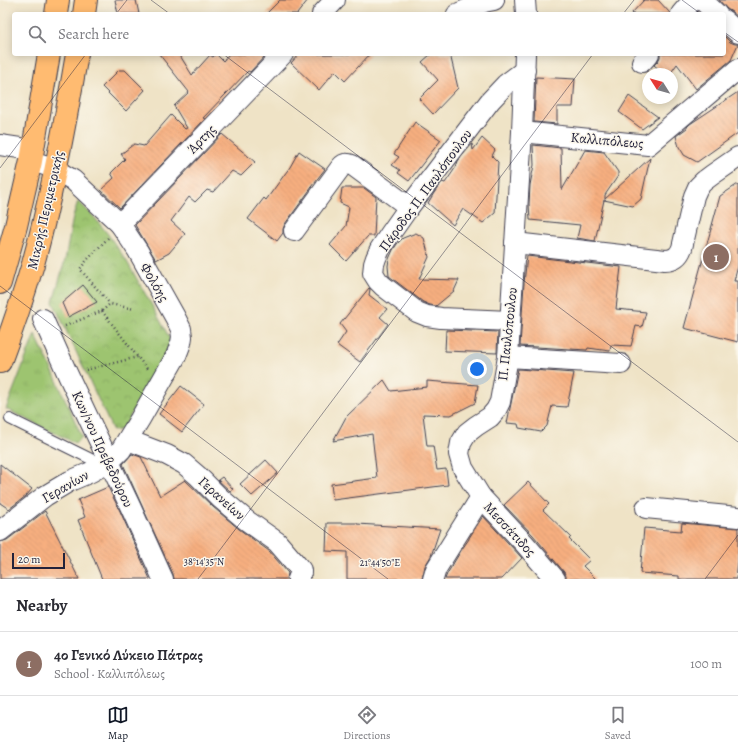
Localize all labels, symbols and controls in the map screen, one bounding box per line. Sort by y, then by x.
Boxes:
search box [12,12,726,56]
icon: search [26,23,48,45]
text: Search here [58,24,129,44]
north arrow [642,68,678,104]
street label: Άρτης [183,120,220,158]
street label: Πάροδος Π. Παυλόπουλου [375,125,476,255]
street label: Καλλιπόλεως [570,128,644,153]
street label: Μικρής Περιμετρικής [23,149,68,271]
pin: 1 [703,242,729,272]
street label: Φολόης [136,259,173,305]
street label: Π. Παυλόπουλου [493,286,522,382]
your location [467,359,487,379]
street label: Κων/νου Πρεβεδούρου [67,388,138,511]
street label: Γερανίων [38,465,92,507]
street label: Γερανείων [194,472,249,525]
street label: Μεσσάτιδος [479,498,540,561]
scale bar [12,551,65,570]
text: 20 m [18,552,40,567]
text: 38°14'35"N [184,555,224,568]
text: 21°44'50"E [360,556,400,569]
text: Nearby [16,594,67,617]
text: 4ο Γενικό Λύκειο Πάτρας [54,645,203,665]
text: 1 [27,655,31,672]
text: 100 m [690,655,722,672]
text: School · Καλλιπόλεως [54,665,165,682]
tab: Map [107,704,129,743]
tab: Directions [343,704,391,743]
tab: Saved [605,704,631,743]

